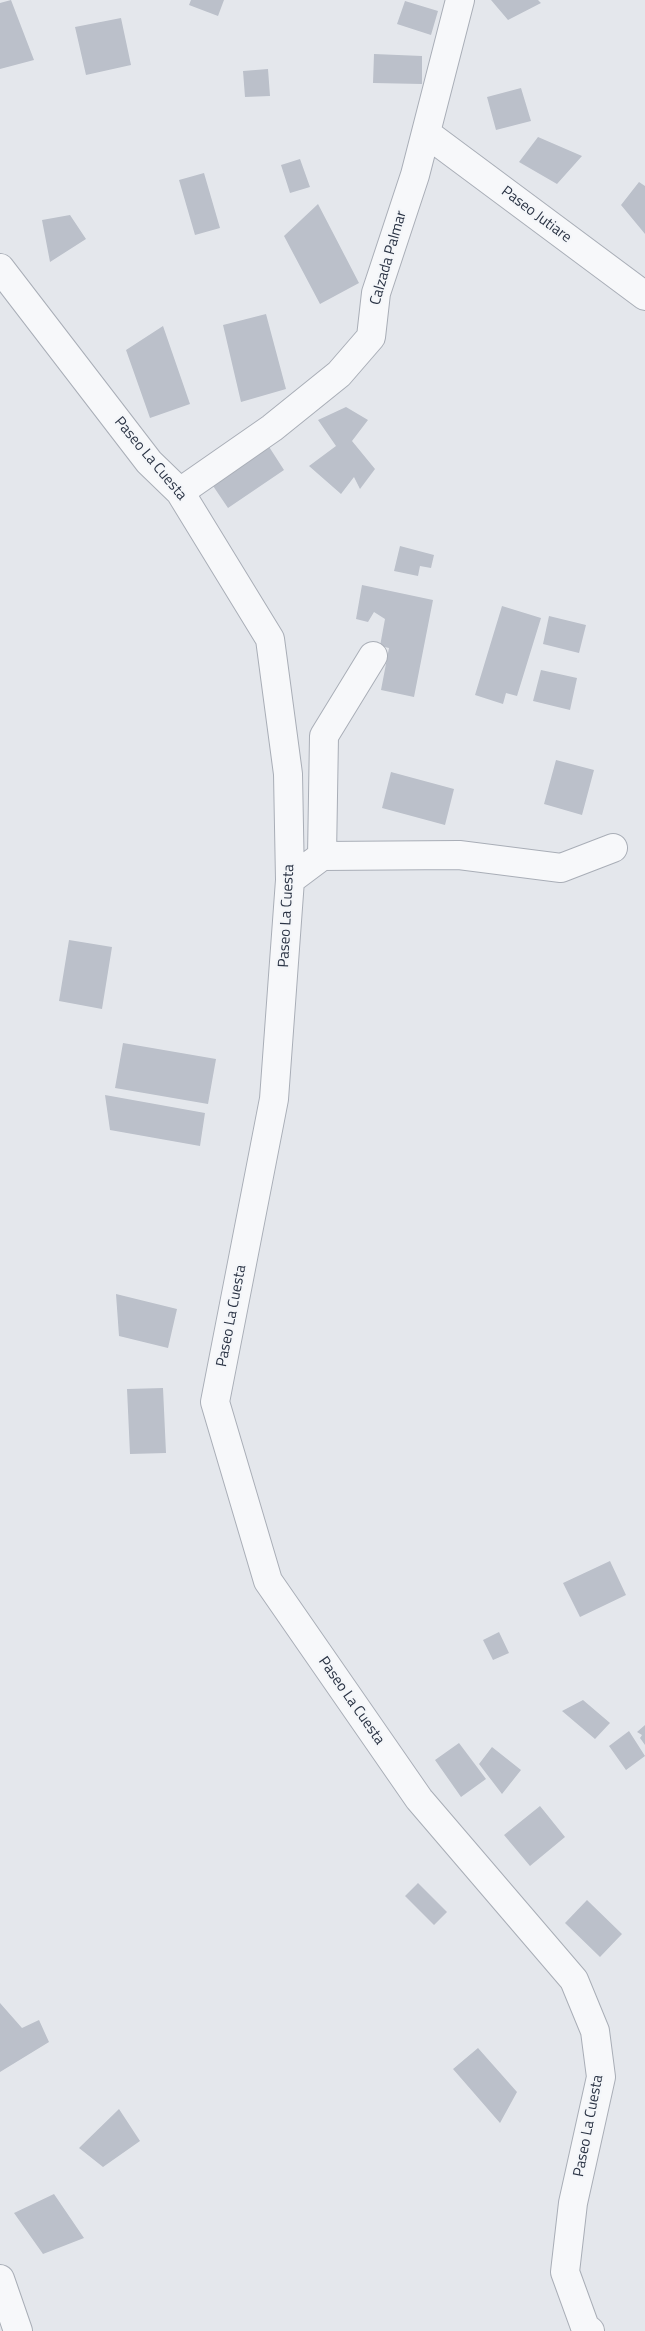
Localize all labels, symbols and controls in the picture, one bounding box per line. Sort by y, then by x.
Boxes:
street label: Paseo Jutiare [497,183,575,247]
street label: Calzada Palmar [367,209,411,307]
street label: Paseo La Cuesta [110,414,190,504]
street label: Paseo La Cuesta [275,864,299,968]
street label: Paseo La Cuesta [213,1264,251,1368]
street label: Paseo La Cuesta [314,1653,388,1749]
street label: Paseo La Cuesta [570,2074,608,2178]

